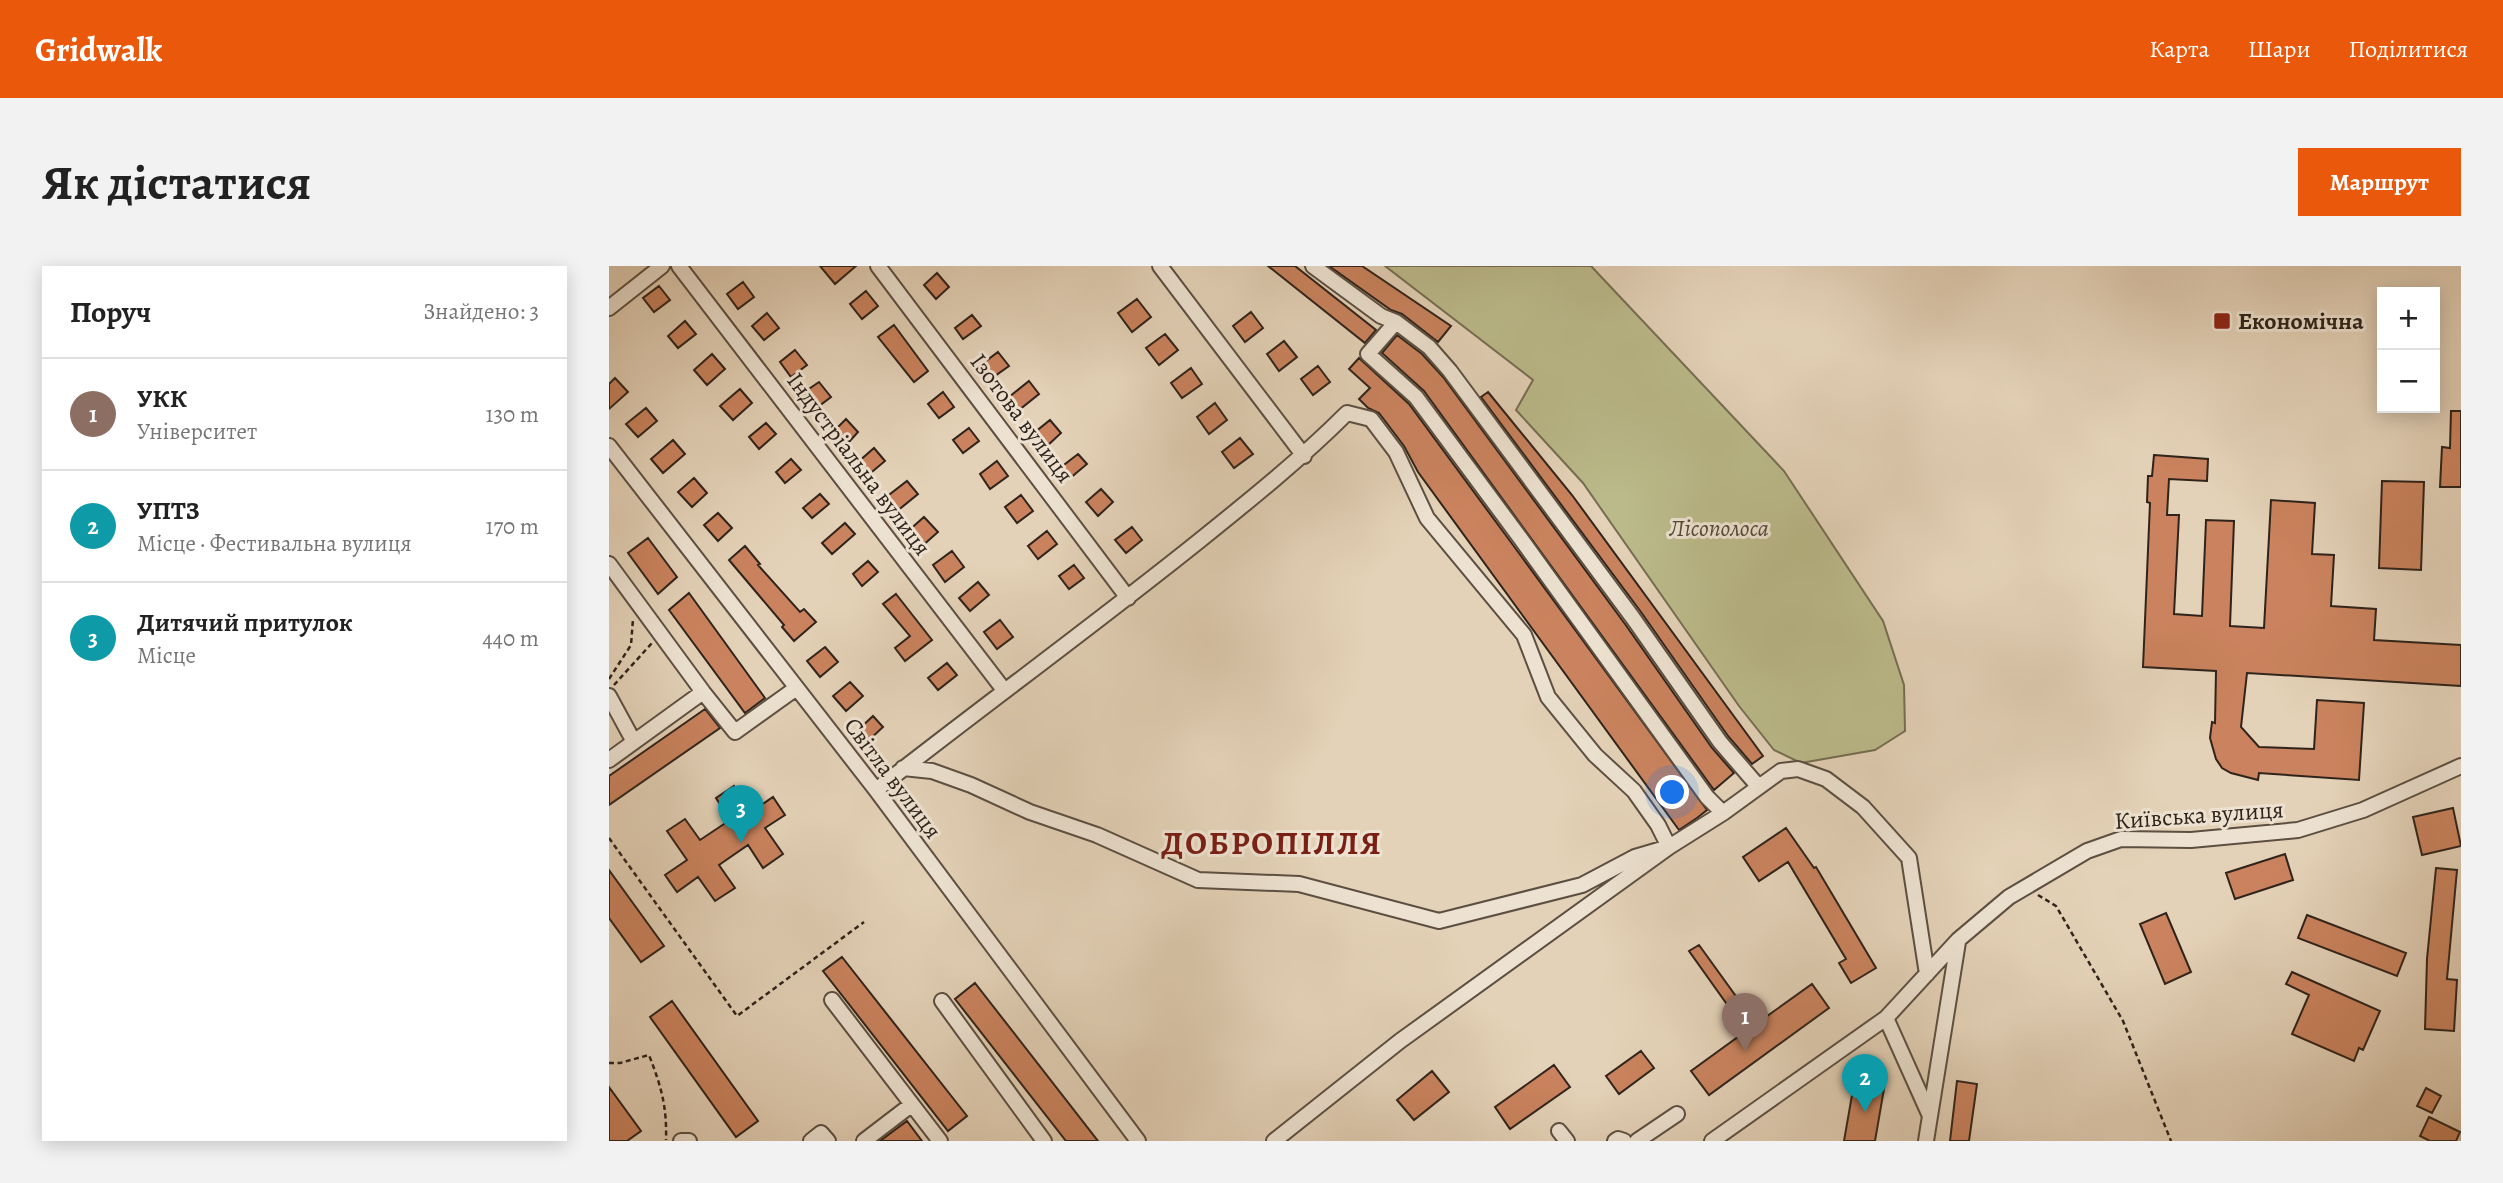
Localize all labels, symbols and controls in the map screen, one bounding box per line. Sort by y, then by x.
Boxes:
text: Gridwalk [35,27,162,72]
text: Карта [2149,33,2210,65]
text: Шари [2248,33,2311,65]
text: Поділитися [2349,33,2468,65]
button: Маршрут [2298,148,2461,216]
text: Як дістатися [42,149,311,216]
map controls [2377,287,2440,413]
button: + [2377,287,2440,350]
text: Поруч [70,292,151,332]
text: Знайдено: 3 [423,296,539,327]
place label: Економічна [2238,305,2364,337]
marker: Економічна [2212,311,2232,331]
street label: Ізотова вулиця [963,347,1081,489]
button: − [2377,350,2440,413]
street label: Індустріальна вулиця [780,366,938,562]
text: УКК [137,381,187,416]
text: 1 [89,399,97,430]
text: 130 m [486,399,539,430]
text: Університет [137,416,257,447]
text: УПТЗ [137,493,200,528]
text: 2 [87,511,99,542]
text: 170 m [486,511,539,542]
park label: Лісополоса [1668,512,1769,544]
text: Місце · Фестивальна вулиця [137,528,412,559]
text: Дитячий притулок [137,605,353,640]
text: 3 [88,623,98,654]
text: 440 m [482,623,539,654]
text: Місце [137,640,196,671]
street label: Світла вулиця [837,711,949,845]
your location [1655,775,1689,809]
pin: 3 [718,785,764,843]
street label: Київська вулиця [2113,793,2285,837]
district label: ДОБРОПІЛЛЯ [1161,821,1383,865]
pin: 1 [1722,993,1768,1051]
pin: 2 [1842,1054,1888,1112]

